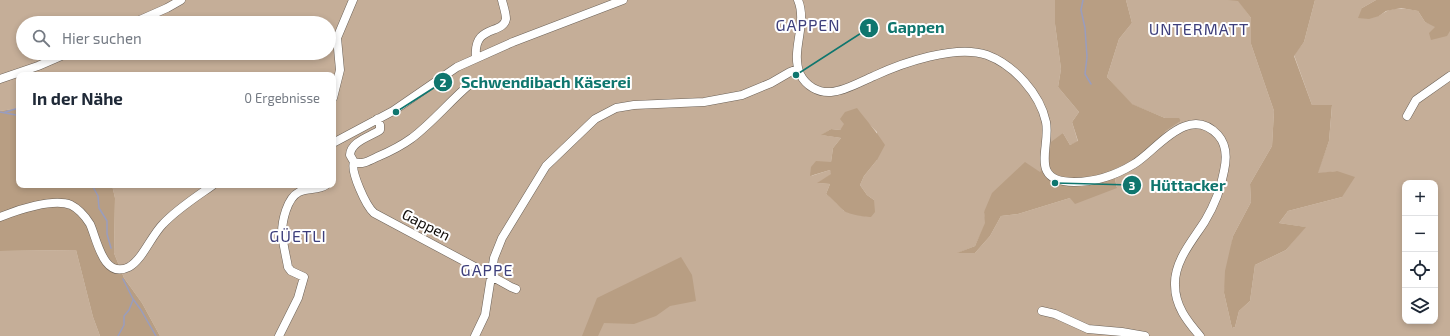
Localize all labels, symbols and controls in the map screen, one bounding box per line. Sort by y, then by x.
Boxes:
callout: Gappen [859,14,953,42]
district label: GAPPEN [775,15,841,34]
search box [16,16,336,60]
text: Gappen [887,17,945,36]
district label: UNTERMATT [1149,19,1249,38]
text: 1 [866,20,872,34]
icon: search [30,27,52,49]
text: Hier suchen [62,29,142,47]
callout: Schwendibach Käserei [433,68,639,96]
text: Schwendibach Käserei [461,72,631,91]
text: 2 [440,75,447,89]
text: In der Nähe [32,88,123,108]
text: 0 Ergebnisse [244,90,320,106]
callout: Hüttacker [1122,171,1233,199]
text: Hüttacker [1150,175,1226,194]
text: 3 [1129,178,1136,192]
map controls [1402,180,1438,324]
button: + [1402,180,1438,216]
street label: Gappen [399,204,454,244]
button: − [1402,216,1438,252]
district label: GÜETLI [269,226,327,245]
button: locate [1402,252,1438,288]
district label: GAPPE [461,260,513,279]
button: layers [1402,288,1438,324]

